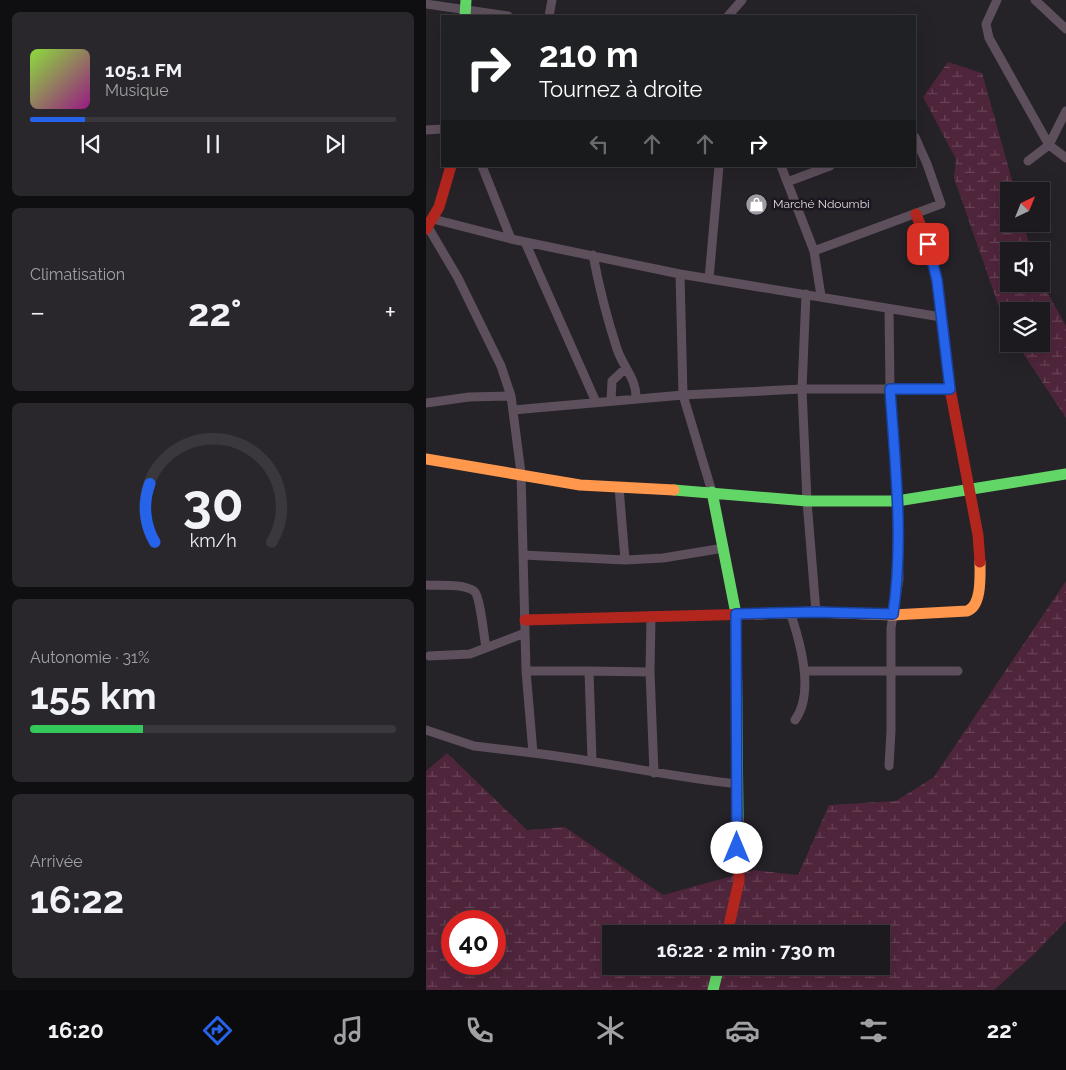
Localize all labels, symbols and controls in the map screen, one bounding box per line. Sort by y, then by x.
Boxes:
text: 210 m [539,34,639,75]
icon: right [456,35,521,100]
text: 105.1 FM [105,59,182,81]
text: Tournez à droite [539,76,703,102]
text: Musique [105,81,169,100]
icon: previous [77,130,105,158]
icon: pause [199,130,227,158]
icon: next [321,130,349,158]
icon: left [585,130,613,158]
icon: ahead [638,130,666,158]
icon: ahead [691,130,719,158]
icon: right [744,130,772,158]
north arrow [1000,182,1050,232]
map controls [1000,182,1050,352]
shop icon: Marché Ndoumbi [745,192,769,216]
place label: Marché Ndoumbi [773,197,870,211]
pin [907,223,949,265]
icon: arrive [914,230,942,258]
button: sound [1000,242,1050,292]
text: Climatisation [30,265,125,284]
text: 22° [188,290,241,335]
text: − [30,296,45,329]
text: + [384,296,396,329]
button: layers [1000,302,1050,352]
text: 30 [183,472,243,533]
text: km/h [189,530,237,551]
text: Autonomie · 31% [30,648,149,667]
text: 155 km [30,673,157,718]
position arrow [710,821,762,873]
text: Arrivée [30,852,83,871]
text: 16:22 [30,877,124,922]
speed limit sign: 40 [441,910,506,975]
text: 16:22 · 2 min · 730 m [657,939,835,961]
icon: directions [200,1013,235,1048]
icon: music [331,1013,366,1048]
icon: phone [462,1013,497,1048]
icon: climate [593,1013,628,1048]
icon: car [725,1013,760,1048]
icon: filters [856,1013,891,1048]
text: 16:20 [48,1017,104,1043]
text: 22° [987,1017,1018,1043]

